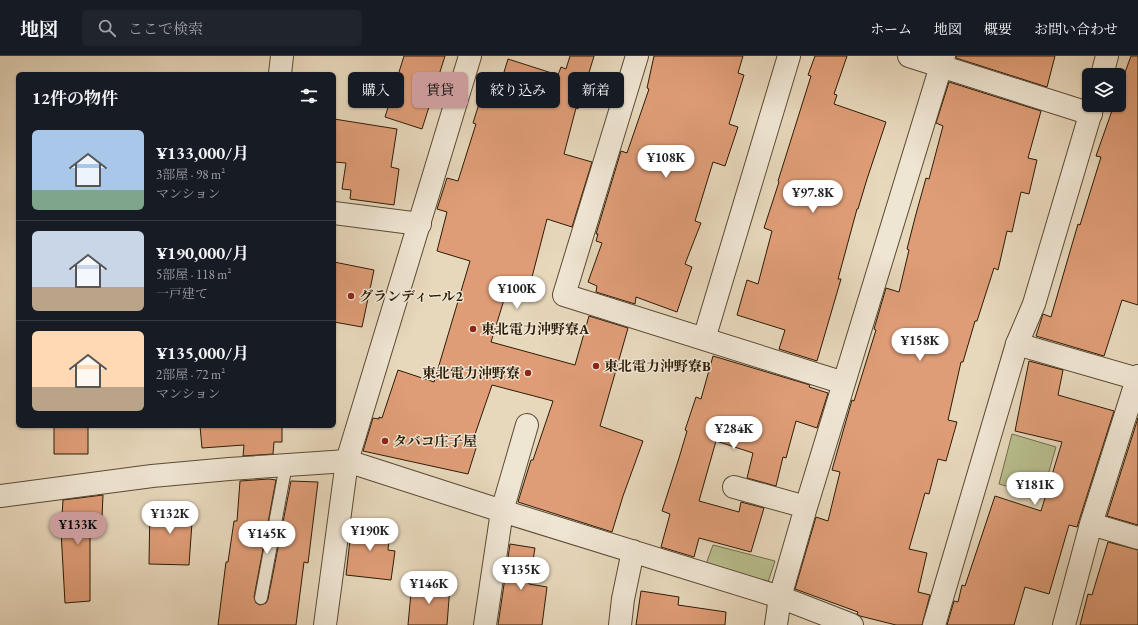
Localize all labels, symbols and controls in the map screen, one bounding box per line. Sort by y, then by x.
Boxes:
search box [82,10,362,46]
text: 地図 [20,17,58,42]
icon: search [96,17,118,39]
text: ここで検索 [128,19,203,38]
text: ホーム [870,20,912,38]
text: 地図 [934,20,962,38]
text: 概要 [984,20,1012,38]
text: お問い合わせ [1034,20,1118,38]
map controls [1082,68,1126,112]
button: layers [1082,68,1126,112]
chip: 購入 [348,72,404,108]
chip: 賃貸 [412,72,468,108]
chip: 絞り込み [476,72,560,108]
chip: 新着 [568,72,624,108]
icon: filters [298,85,320,107]
text: 12件の物件 [32,87,118,109]
text: ¥133,000/月 [156,142,249,164]
pin: ¥108K [638,145,694,179]
icon: home [64,146,112,194]
text: ¥108K [646,149,686,166]
text: 3部屋 · 98 m² [156,166,225,183]
pin: ¥97.8K [780,180,846,214]
text: ¥97.8K [792,184,834,201]
text: マンション [156,185,220,202]
text: ¥190,000/月 [156,242,249,264]
icon: home [64,247,112,295]
text: 5部屋 · 118 m² [156,266,231,283]
pin: ¥100K [489,276,545,310]
text: ¥100K [497,280,537,297]
text: 一戸建て [156,285,208,302]
place label: グランディール2 [359,287,464,305]
marker: グランディール2 [346,291,356,301]
place label: 東北電力沖野寮A [481,320,590,338]
marker: 東北電力沖野寮A [468,324,478,334]
pin: ¥158K [892,328,948,362]
text: ¥158K [900,332,940,349]
text: ¥135,000/月 [156,342,249,364]
icon: home [64,347,112,395]
place label: 東北電力沖野寮B [604,357,711,375]
marker: 東北電力沖野寮B [591,361,601,371]
place label: 東北電力沖野寮 [422,364,520,382]
text: 2部屋 · 72 m² [156,366,225,383]
marker: 東北電力沖野寮 [523,368,533,378]
text: マンション [156,385,220,402]
pin: ¥284K [706,416,762,450]
text: ¥284K [714,420,754,437]
place label: タバコ庄子屋 [393,432,477,450]
marker: タバコ庄子屋 [380,436,390,446]
pin: ¥181K [1007,472,1063,506]
text: ¥181K [1015,476,1055,493]
pin: ¥132K [142,501,198,535]
text: ¥132K [150,505,190,522]
pin: ¥133K [50,512,106,546]
text: ¥133K [58,516,98,533]
pin: ¥190K [342,518,398,552]
pin: ¥145K [239,521,295,555]
text: ¥190K [350,522,390,539]
text: ¥145K [247,525,287,542]
pin: ¥135K [493,557,549,591]
text: ¥135K [501,561,541,578]
pin: ¥146K [401,571,457,605]
text: ¥146K [409,575,449,592]

